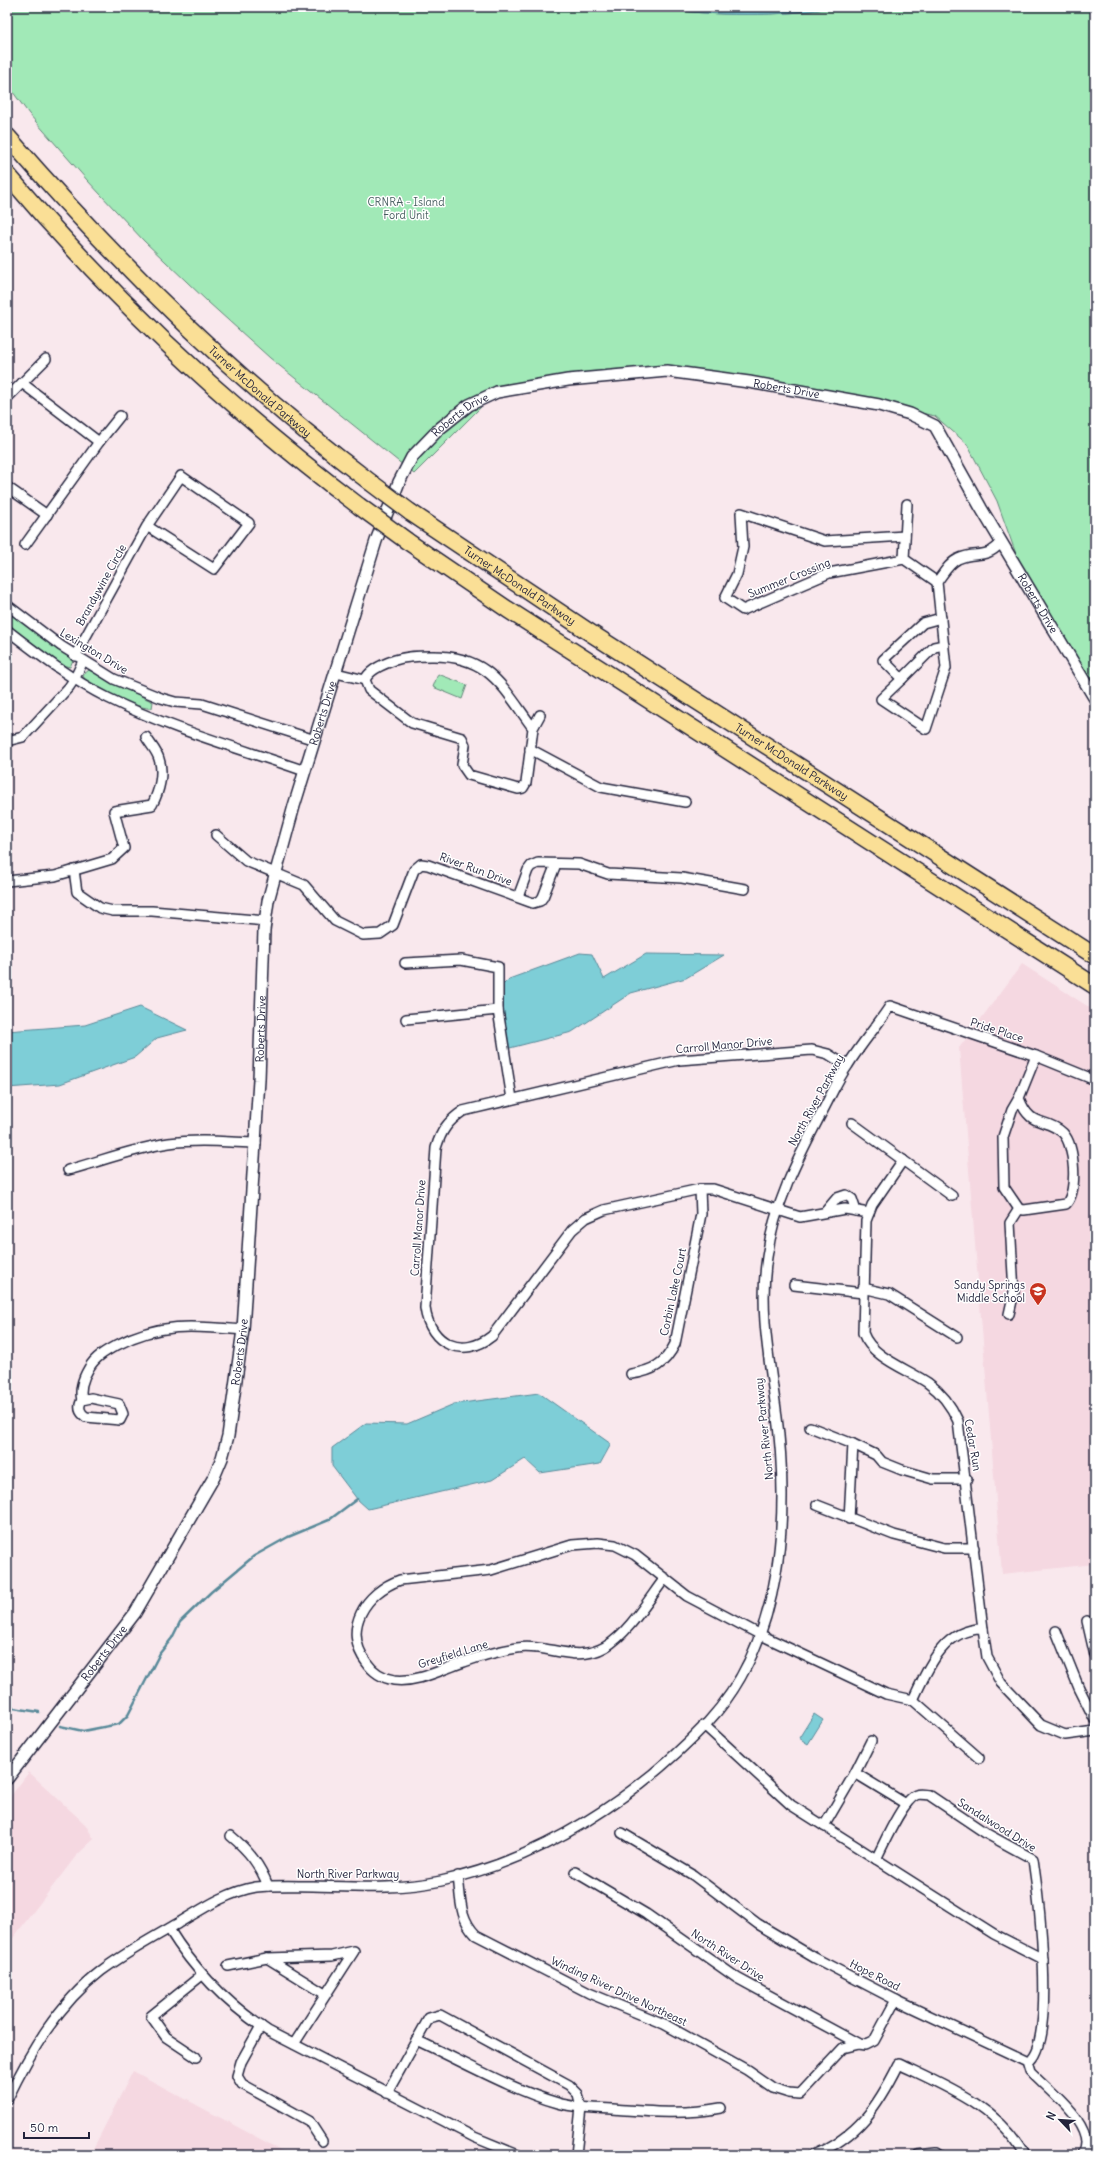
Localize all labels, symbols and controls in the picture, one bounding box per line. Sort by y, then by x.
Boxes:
park label: CRNRA - Island Ford Unit [367,195,445,222]
street label: Turner McDonald Parkway [206,343,314,440]
street label: Roberts Drive [752,376,821,401]
street label: Roberts Drive [428,390,491,440]
street label: Brandywine Circle [73,542,129,628]
street label: Turner McDonald Parkway [461,543,578,628]
street label: Summer Crossing [746,555,832,601]
street label: Roberts Drive [1015,571,1061,636]
street label: Lexington Drive [57,625,131,677]
street label: Roberts Drive [306,679,339,747]
street label: Turner McDonald Parkway [732,720,851,803]
street label: River Run Drive [438,849,514,889]
street label: Roberts Drive [253,995,269,1063]
street label: Pride Place [969,1015,1025,1045]
street label: Carroll Manor Drive [675,1034,773,1056]
street label: North River Parkway [785,1052,847,1148]
street label: Carroll Manor Drive [408,1179,428,1277]
street label: Corbin Lake Court [657,1246,689,1337]
place label: Sandy Springs Middle School [954,1278,1025,1305]
school or university icon: Sandy Springs Middle School [1028,1281,1048,1306]
street label: Roberts Drive [228,1318,251,1386]
street label: North River Parkway [752,1377,776,1481]
street label: Cedar Run [962,1418,984,1472]
street label: Roberts Drive [78,1622,130,1684]
street label: Greyfield Lane [416,1637,490,1671]
street label: Sandalwood Drive [955,1795,1039,1855]
street label: North River Parkway [297,1867,399,1881]
street label: North River Drive [689,1926,767,1984]
street label: Winding River Drive Northeast [549,1953,690,2029]
street label: Hope Road [847,1956,903,1994]
north arrow [1040,2100,1080,2140]
text: N [1043,2109,1059,2122]
scale bar [24,2114,89,2140]
text: 50 m [30,2120,59,2135]

